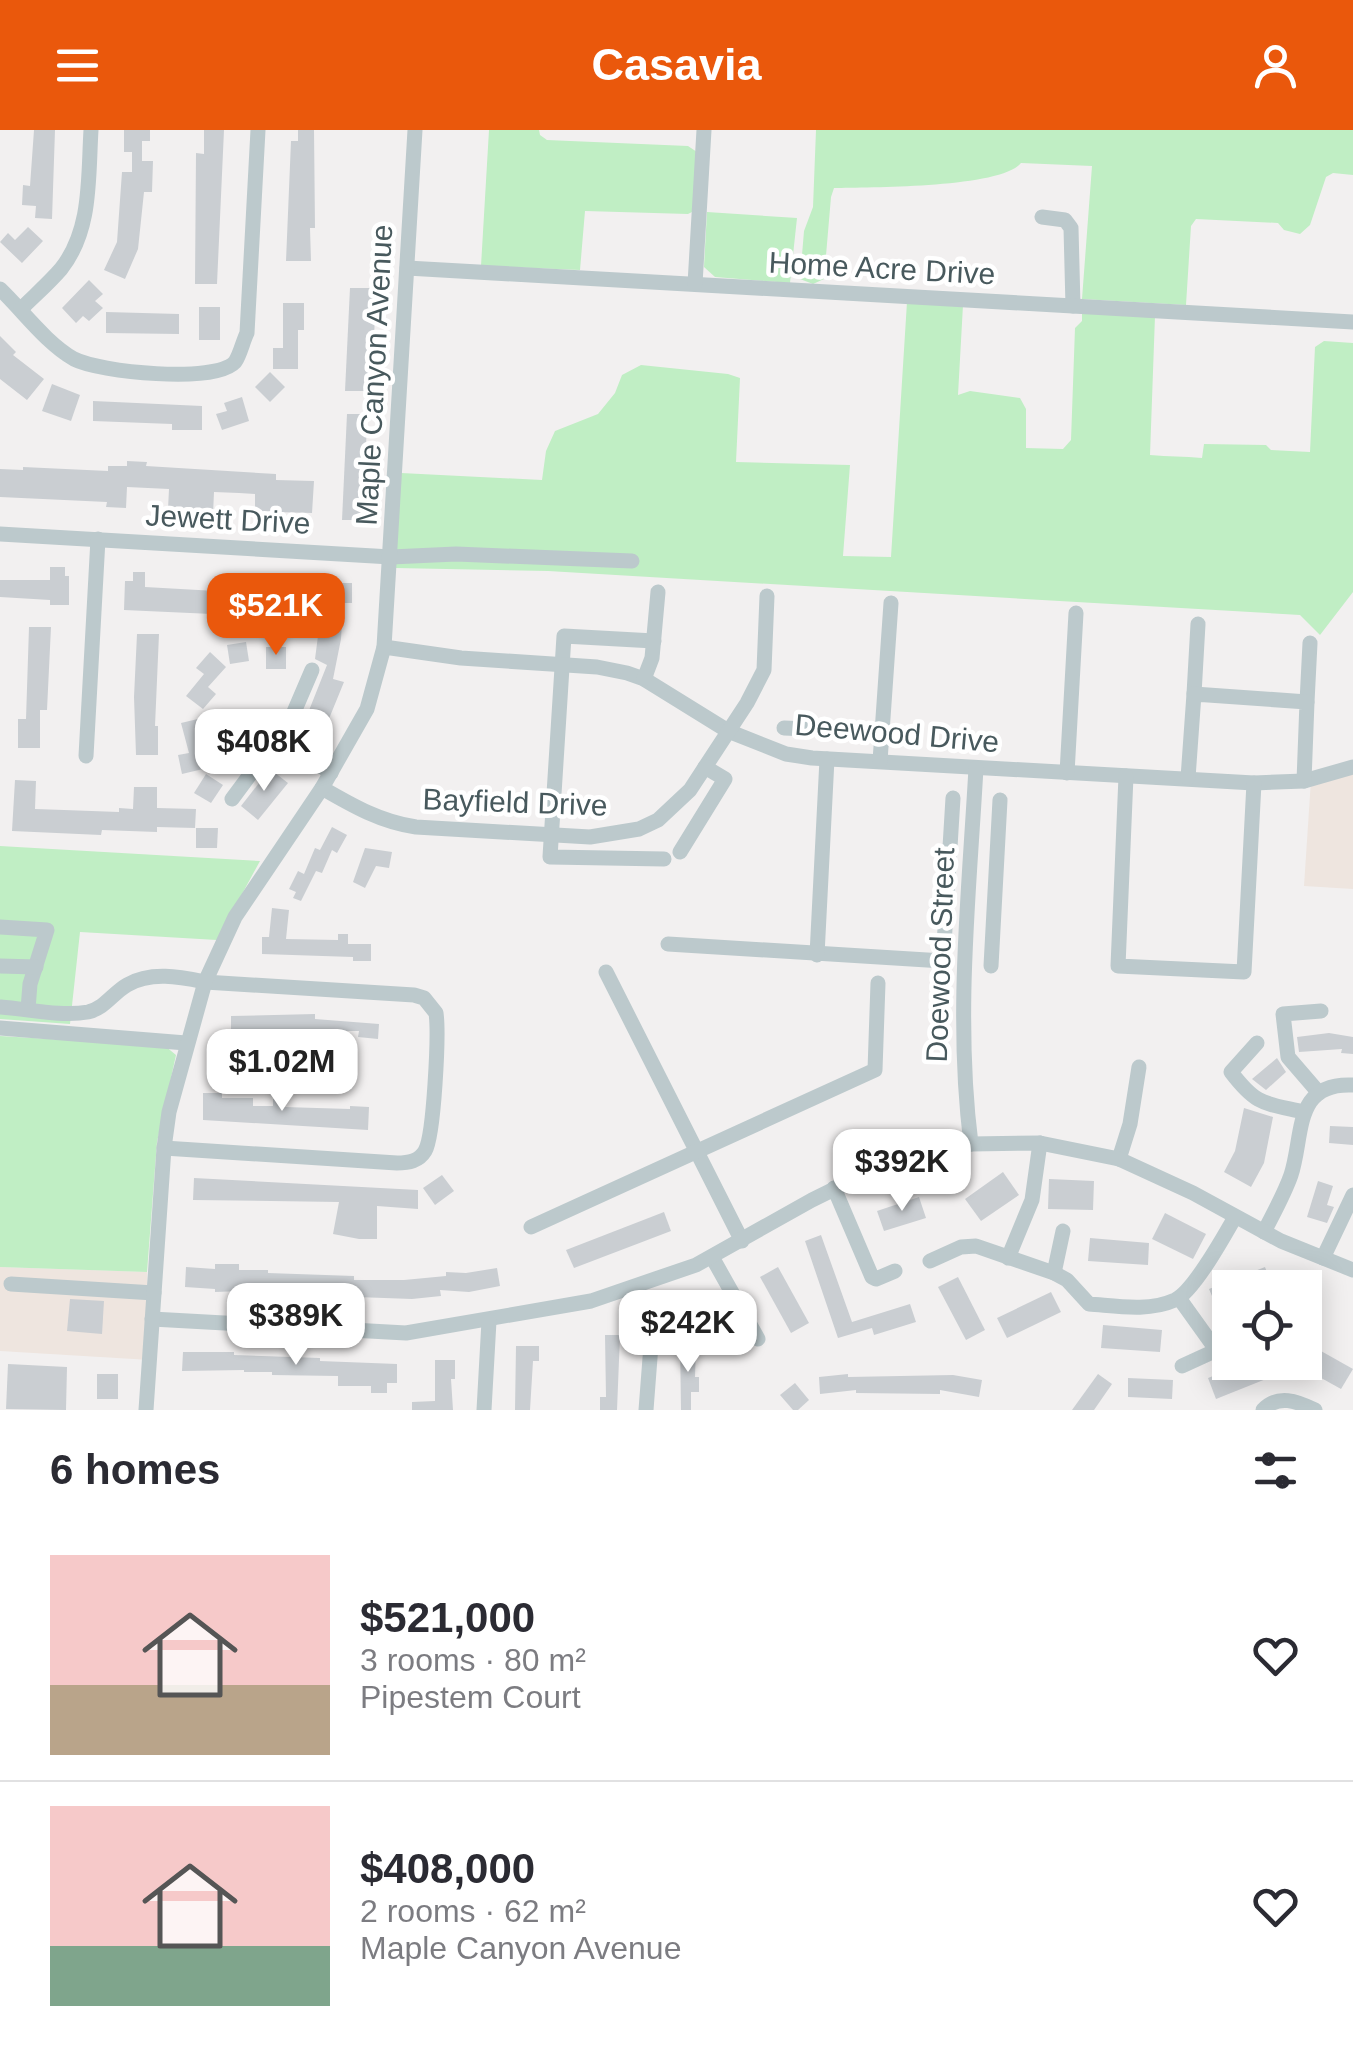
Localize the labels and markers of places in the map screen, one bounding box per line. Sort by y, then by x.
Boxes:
pin: $521K [206,573,346,658]
pin: $408K [194,709,334,794]
pin: $1.02M [201,1029,363,1114]
pin: $392K [832,1129,972,1214]
pin: $389K [226,1283,366,1368]
pin: $242K [618,1290,758,1375]

